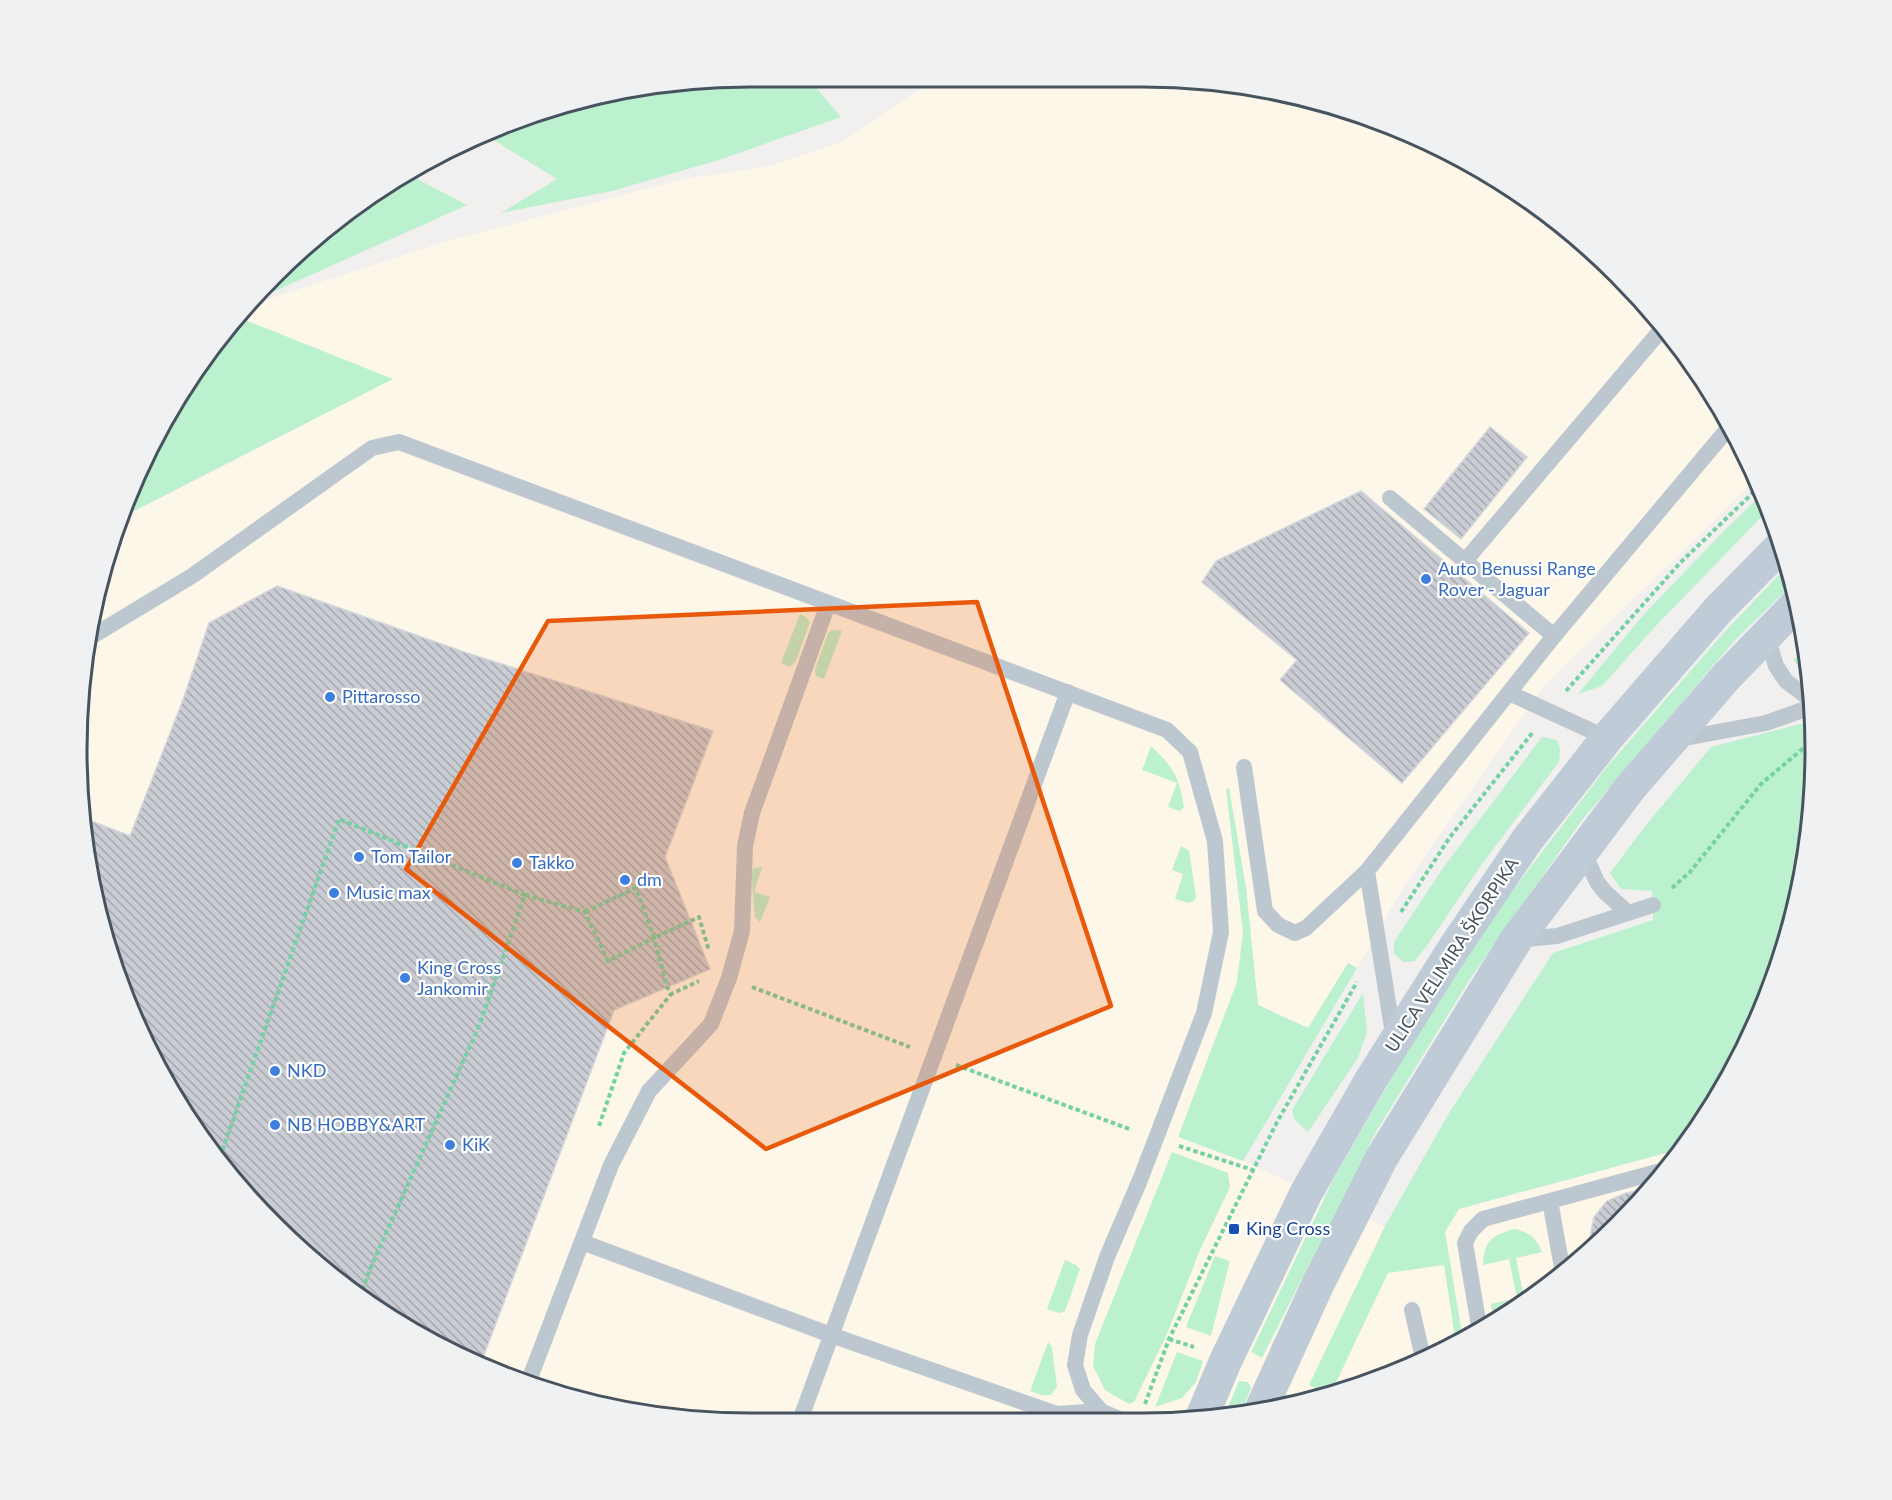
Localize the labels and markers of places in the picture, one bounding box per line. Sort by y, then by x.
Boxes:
place label: Auto Benussi Range Rover - Jaguar [1438,557,1596,600]
marker: Auto Benussi Range Rover - Jaguar [1419,572,1433,586]
place label: Pittarosso [342,685,421,707]
marker: Pittarosso [323,690,337,704]
place label: Tom Tailor [371,845,452,867]
marker: Tom Tailor [352,850,366,864]
place label: Takko [529,851,575,873]
marker: Takko [510,856,524,870]
place label: dm [637,868,662,890]
marker: dm [618,873,632,887]
place label: Music max [346,881,431,903]
marker: Music max [327,886,341,900]
place label: King Cross Jankomir [417,956,501,999]
marker: King Cross Jankomir [398,971,412,985]
place label: NKD [287,1059,326,1081]
marker: NKD [268,1064,282,1078]
place label: NB HOBBY&ART [287,1113,426,1135]
marker: NB HOBBY&ART [268,1118,282,1132]
place label: KiK [462,1133,490,1155]
marker: KiK [443,1138,457,1152]
place label: King Cross [1246,1217,1330,1239]
marker: King Cross [1227,1222,1241,1236]

